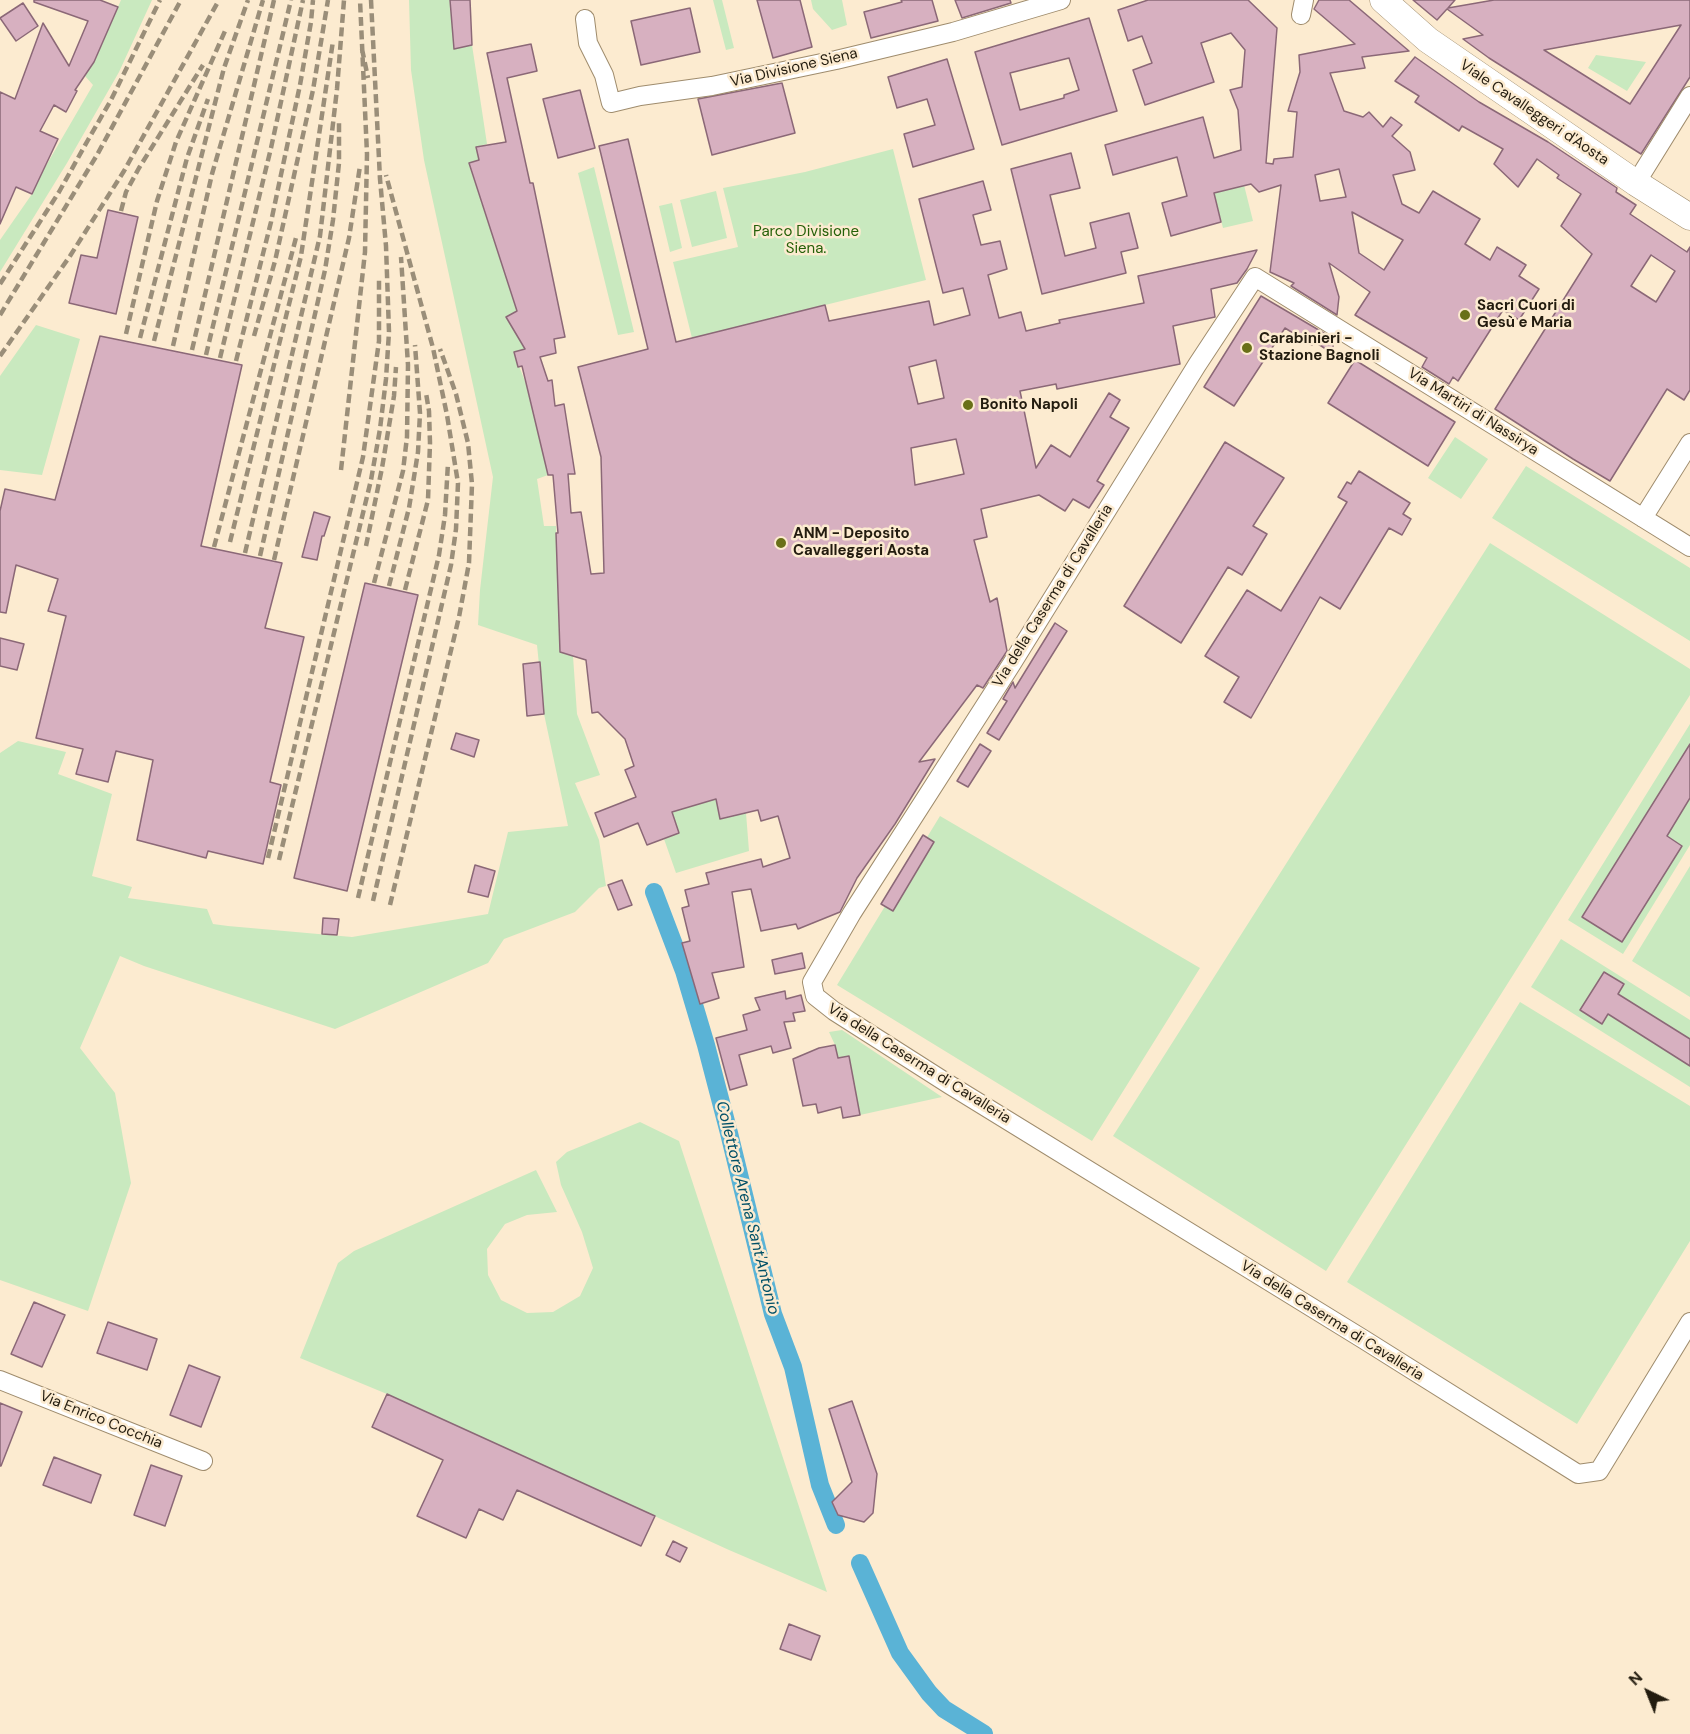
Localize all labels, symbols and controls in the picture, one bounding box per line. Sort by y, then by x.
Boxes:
street label: Via Divisione Siena [729,45,859,91]
street label: Viale Cavalleggeri d'Aosta [1456,56,1612,170]
park label: Parco Divisione Siena. [753,223,859,258]
place label: Sacri Cuori di Gesù e Maria [1477,297,1575,332]
marker: Sacri Cuori di Gesù e Maria [1458,308,1472,322]
place label: Carabinieri - Stazione Bagnoli [1259,330,1380,365]
marker: Carabinieri - Stazione Bagnoli [1240,341,1254,355]
street label: Via Martiri di Nassirya [1404,364,1542,460]
place label: Bonito Napoli [980,396,1078,414]
marker: Bonito Napoli [961,398,975,412]
street label: Via della Caserma di Cavalleria [989,501,1117,691]
place label: ANM - Deposito Cavalleggeri Aosta [793,525,929,560]
marker: ANM - Deposito Cavalleggeri Aosta [774,536,788,550]
street label: Via della Caserma di Cavalleria [824,1000,1014,1128]
water label: Collettore Arena Sant'Antonio [711,1099,783,1317]
street label: Via della Caserma di Cavalleria [1237,1257,1427,1385]
street label: Via Enrico Cocchia [37,1387,165,1453]
north arrow [1618,1662,1678,1722]
text: N [1624,1667,1647,1690]

